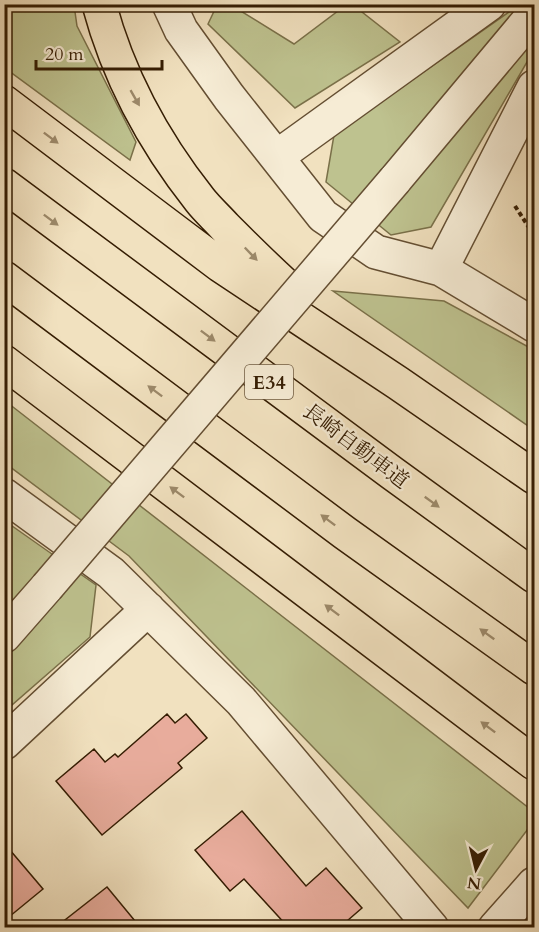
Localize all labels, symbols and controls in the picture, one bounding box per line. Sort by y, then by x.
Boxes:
scale bar [36,33,162,71]
text: 20 m [45,42,84,67]
one-way arrow [129,90,140,106]
one-way arrow [43,132,59,144]
one-way arrow [44,213,59,225]
one-way arrow [244,246,258,261]
one-way arrow [199,330,215,342]
road number: E34 [245,365,293,399]
one-way arrow [148,385,164,397]
street label: 長崎自動車道 [297,397,415,496]
one-way arrow [169,487,184,499]
one-way arrow [424,496,440,508]
one-way arrow [321,515,336,527]
one-way arrow [325,604,341,616]
one-way arrow [479,629,494,641]
one-way arrow [480,722,495,734]
north arrow [446,839,506,899]
text: N [466,871,483,895]

